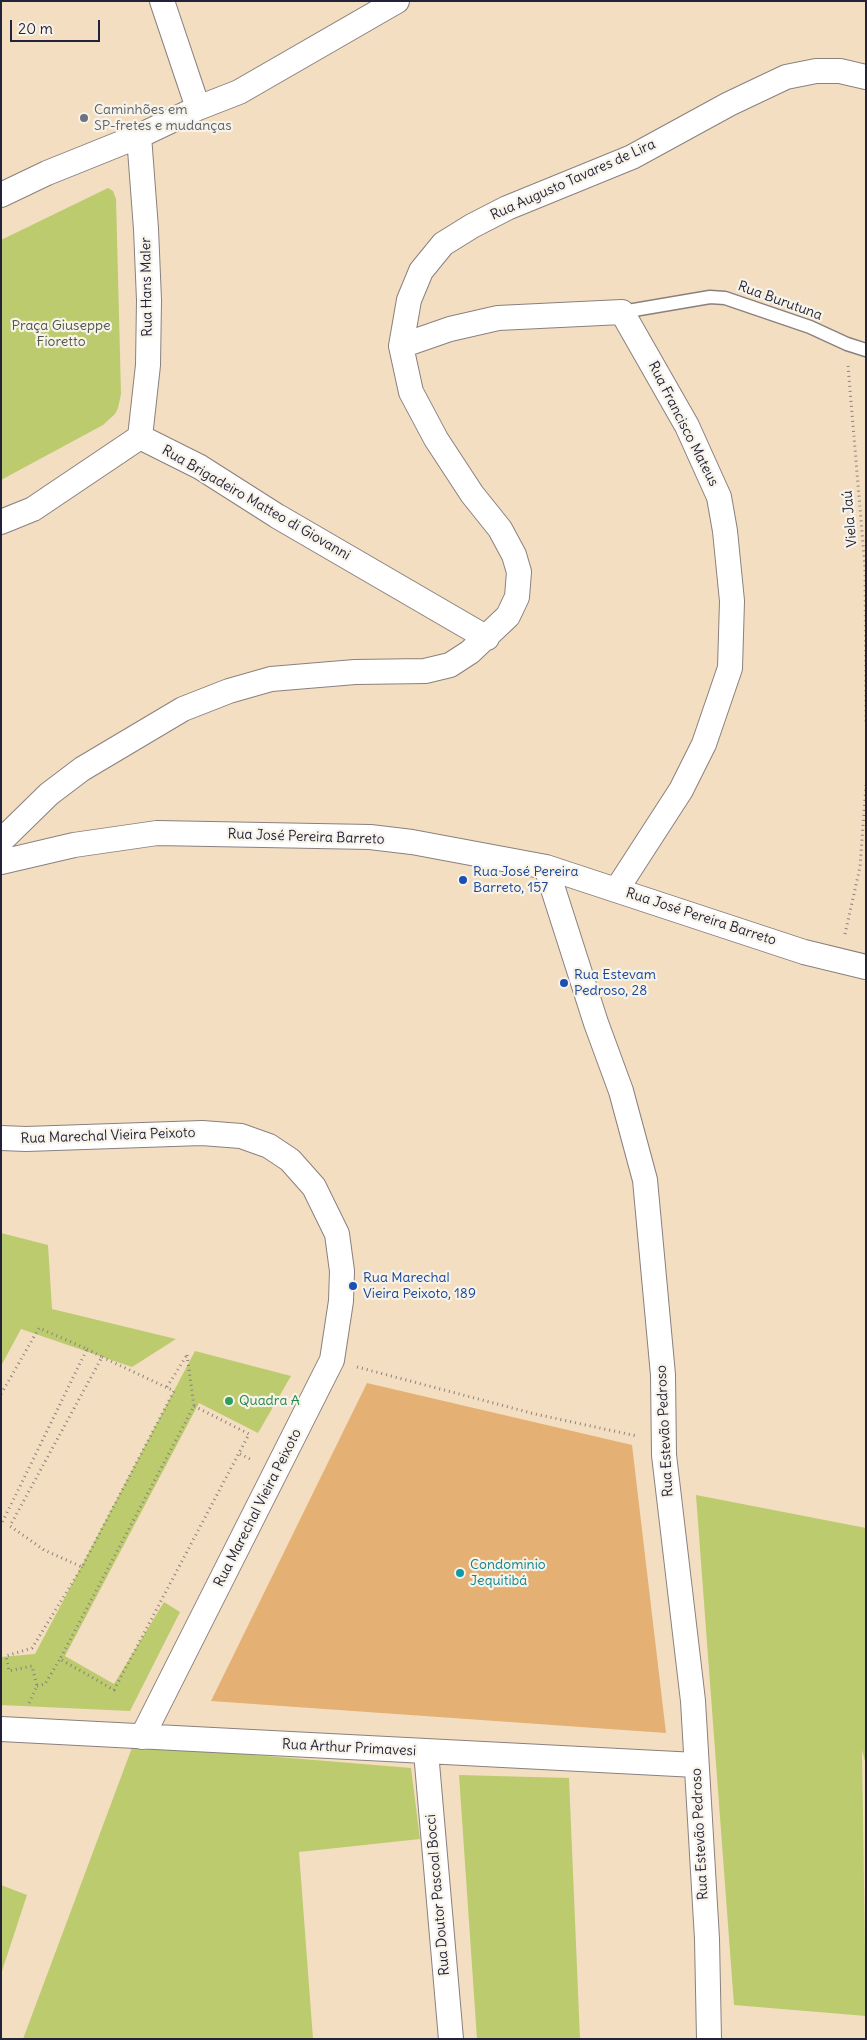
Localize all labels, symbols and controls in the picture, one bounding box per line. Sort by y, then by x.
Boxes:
scale bar [12,10,102,42]
text: 20 m [18,19,53,38]
place label: Caminhões em SP-fretes e mudanças [94,102,232,134]
marker: Caminhões em SP-fretes e mudanças [78,112,90,124]
street label: Rua Augusto Tavares de Lira [488,136,658,224]
street label: Rua Hans Maler [138,237,156,337]
street label: Rua Burutuna [736,278,824,324]
park label: Praça Giuseppe Fioretto [11,318,111,351]
street label: Rua Francisco Mateus [644,359,722,489]
street label: Rua Brigadeiro Matteo di Giovanni [159,442,353,564]
street label: Viela Jaú [839,490,861,548]
street label: Rua José Pereira Barreto [227,826,385,848]
place label: Rua José Pereira Barreto, 157 [473,864,578,896]
marker: Rua José Pereira Barreto, 157 [457,874,469,886]
street label: Rua José Pereira Barreto [624,885,778,949]
place label: Rua Estevam Pedroso, 28 [574,967,656,1000]
marker: Rua Estevam Pedroso, 28 [558,977,570,989]
street label: Rua Marechal Vieira Peixoto [20,1125,196,1147]
place label: Rua Marechal Vieira Peixoto, 189 [363,1270,476,1302]
marker: Rua Marechal Vieira Peixoto, 189 [347,1280,359,1292]
street label: Rua Estevão Pedroso [653,1365,677,1497]
place label: Quadra A [239,1393,300,1409]
marker: Quadra A [223,1395,235,1407]
street label: Rua Marechal Vieira Peixoto [211,1426,305,1590]
place label: Condominio Jequitibá [470,1557,546,1590]
marker: Condominio Jequitibá [454,1567,466,1579]
street label: Rua Arthur Primavesi [282,1736,416,1760]
street label: Rua Estevão Pedroso [688,1768,712,1900]
street label: Rua Doutor Pascoal Bocci [423,1814,453,1976]

